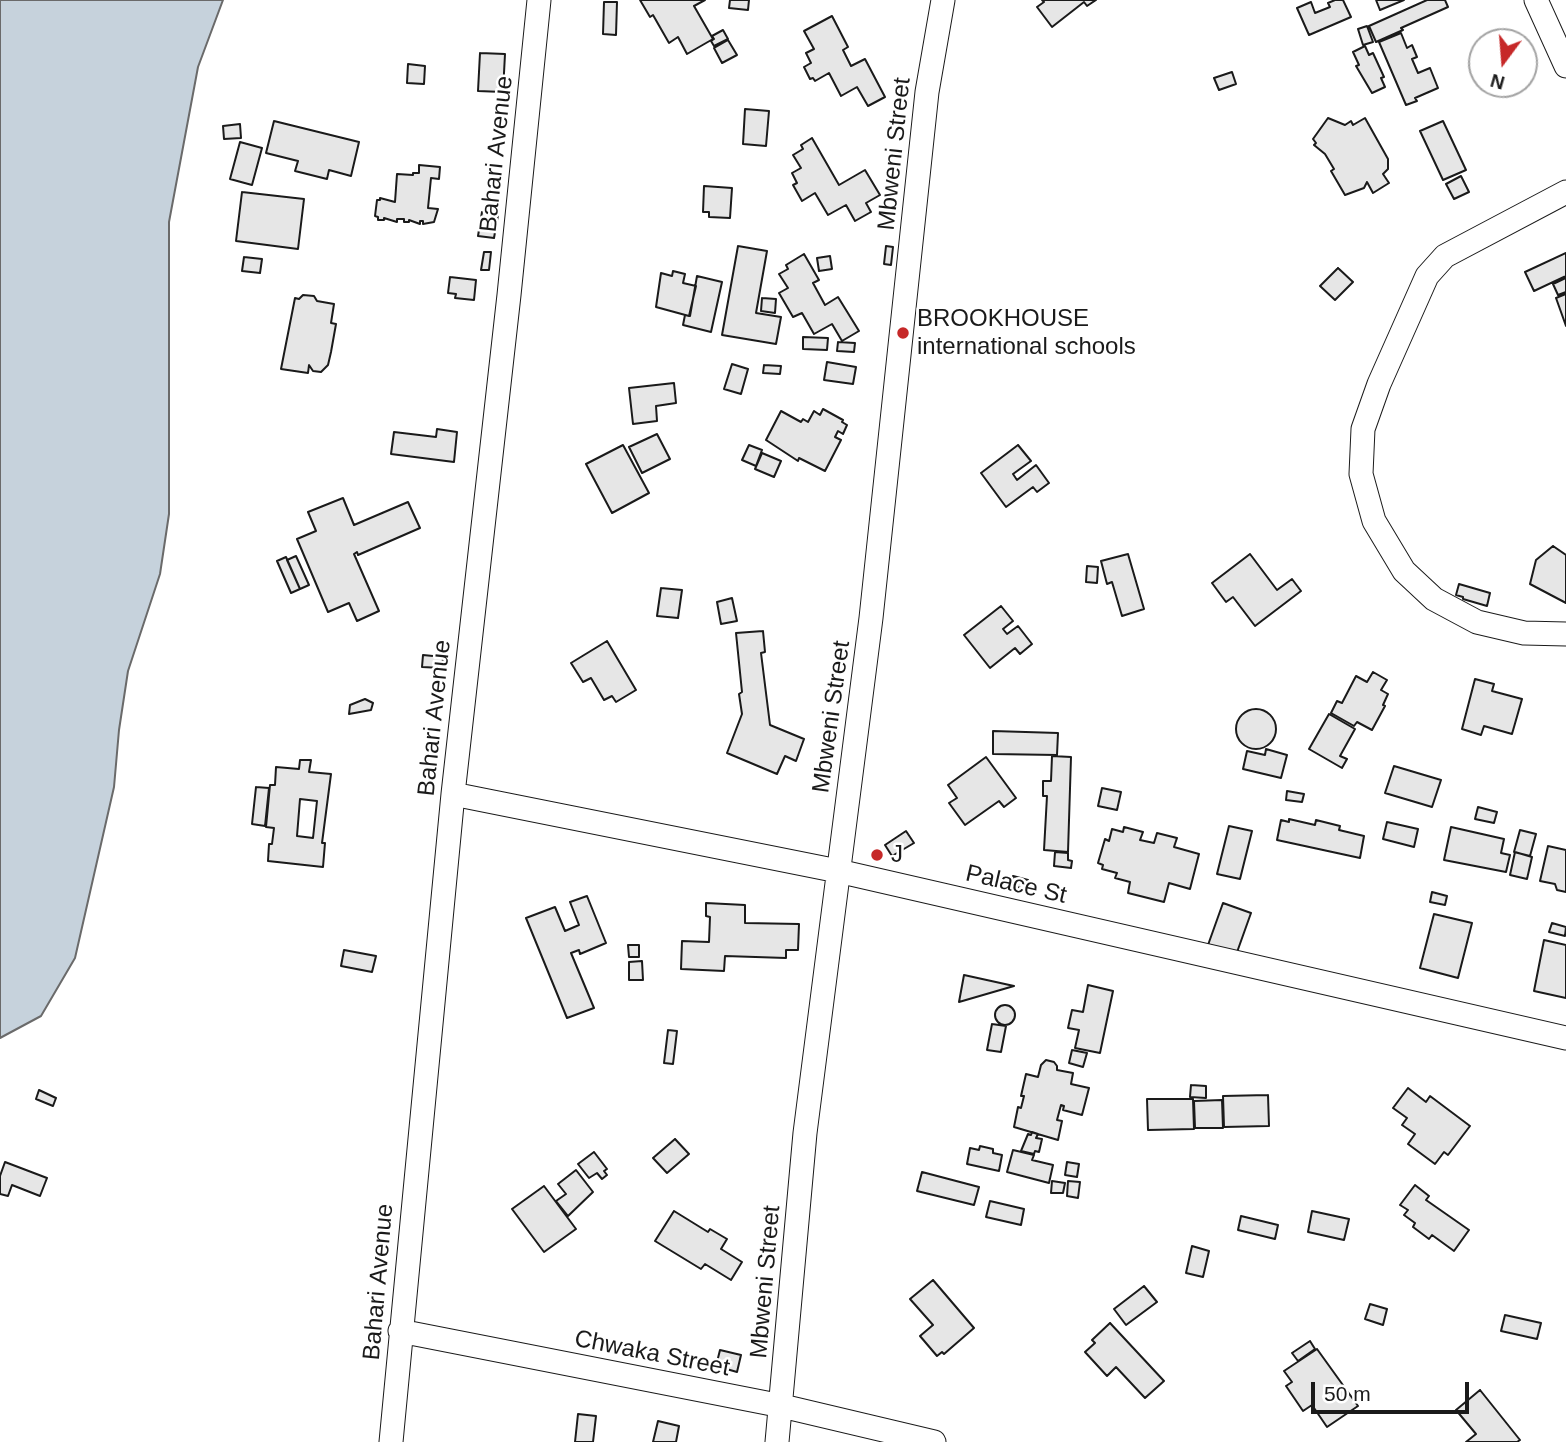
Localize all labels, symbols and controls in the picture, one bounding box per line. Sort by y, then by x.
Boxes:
north arrow [1468,28,1538,98]
text: N [1488,70,1507,94]
street label: Bahari Avenue [474,74,520,234]
street label: Mbweni Street [873,76,917,232]
place label: BROOKHOUSE international schools [917,305,1136,361]
marker: BROOKHOUSE international schools [895,325,911,341]
street label: Bahari Avenue [412,638,458,798]
street label: Mbweni Street [807,639,857,795]
place label: J [891,841,903,869]
marker: J [869,847,885,863]
street label: Palace St [963,859,1069,911]
street label: Bahari Avenue [358,1203,400,1361]
street label: Mbweni Street [745,1204,787,1360]
street label: Chwaka Street [572,1325,732,1383]
scale bar [1314,1368,1472,1412]
text: 50 m [1324,1382,1371,1405]

